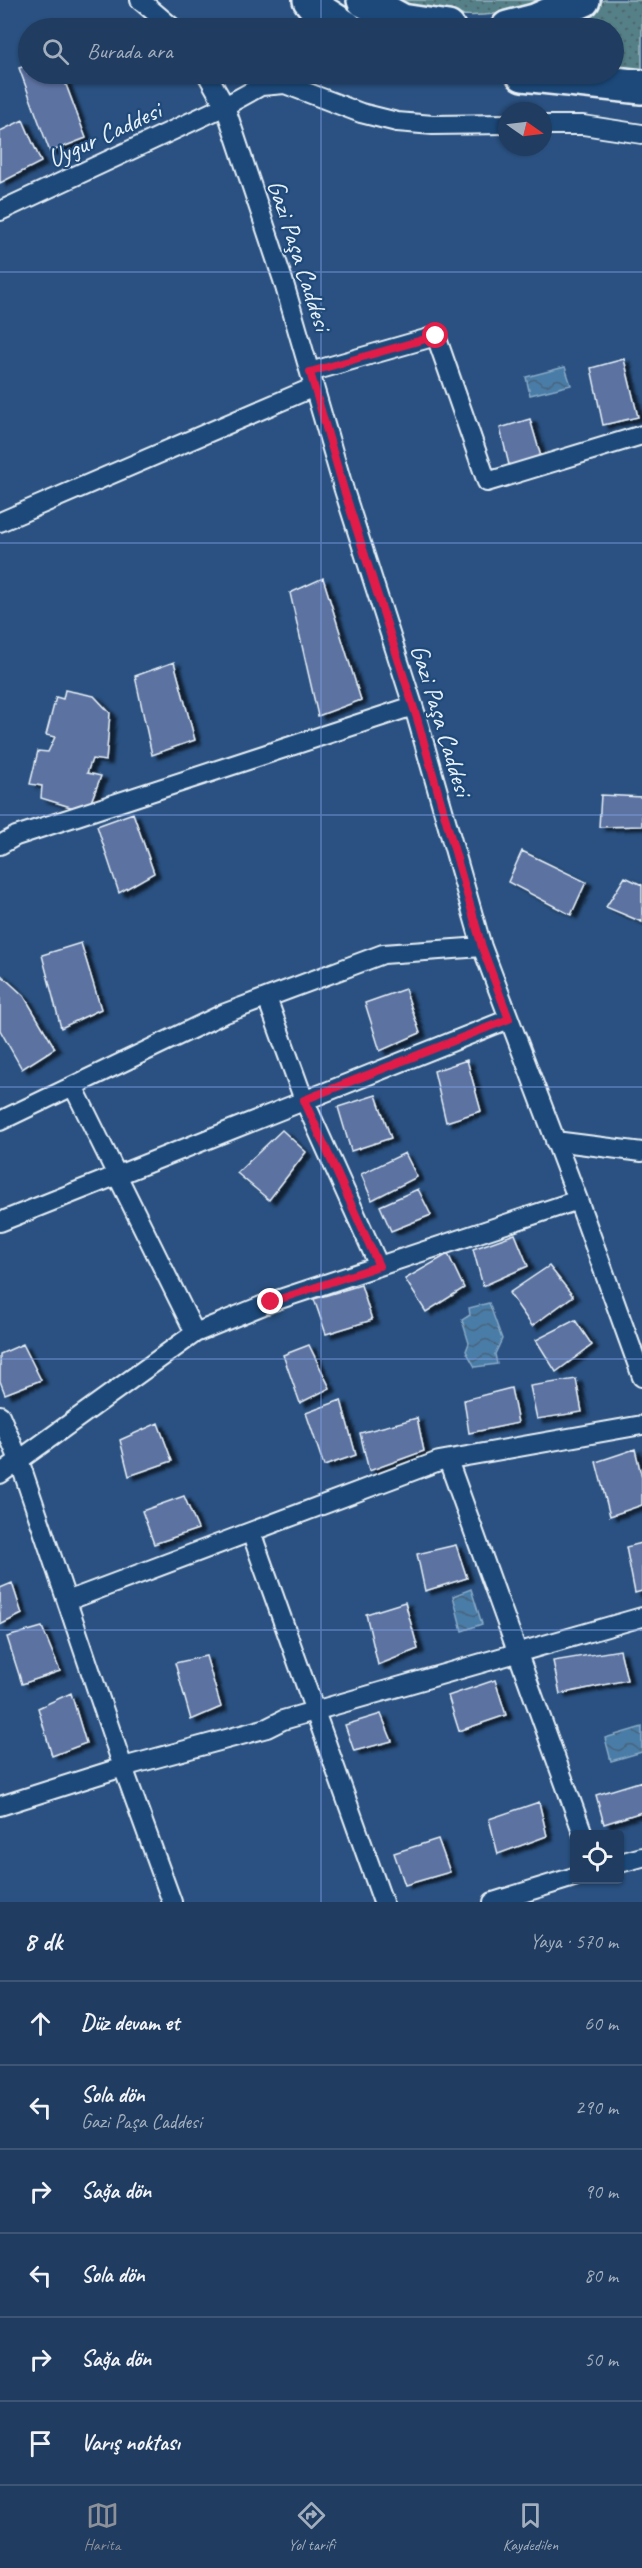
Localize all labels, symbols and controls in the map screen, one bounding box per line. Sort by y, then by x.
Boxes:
search box [18,18,624,84]
icon: search [39,35,72,68]
text: Burada ara [87,37,173,65]
street label: Uygur Caddesi [42,93,169,175]
north arrow [498,102,552,156]
street label: Gazi Paşa Caddesi [260,175,340,338]
route start [422,322,448,348]
street label: Gazi Paşa Caddesi [403,640,481,803]
route end [257,1288,283,1314]
map controls [570,1830,624,1884]
button: locate [570,1830,624,1884]
text: 8 dk [24,1925,62,1958]
text: Yaya · 570 m [530,1929,618,1954]
icon: ahead [24,2007,57,2040]
text: Düz devam et [81,2009,179,2037]
text: 60 m [584,2011,618,2036]
text: Sola dön [81,2081,145,2109]
icon: left [24,2091,57,2124]
text: 290 m [575,2095,618,2120]
text: Gazi Paşa Caddesi [81,2109,202,2134]
icon: right [24,2175,57,2208]
text: Sağa dön [81,2177,151,2205]
text: 90 m [584,2179,618,2204]
icon: left [24,2259,57,2292]
text: Sola dön [81,2261,145,2289]
text: 80 m [584,2263,618,2288]
icon: right [24,2343,57,2376]
text: Sağa dön [81,2345,151,2373]
text: 50 m [584,2347,618,2372]
icon: arrive [24,2427,57,2460]
text: Varış noktası [81,2429,180,2457]
tab: Harita [84,2499,120,2555]
tab: Yol tarifi [288,2499,335,2555]
tab: Kaydedilen [503,2499,558,2555]

